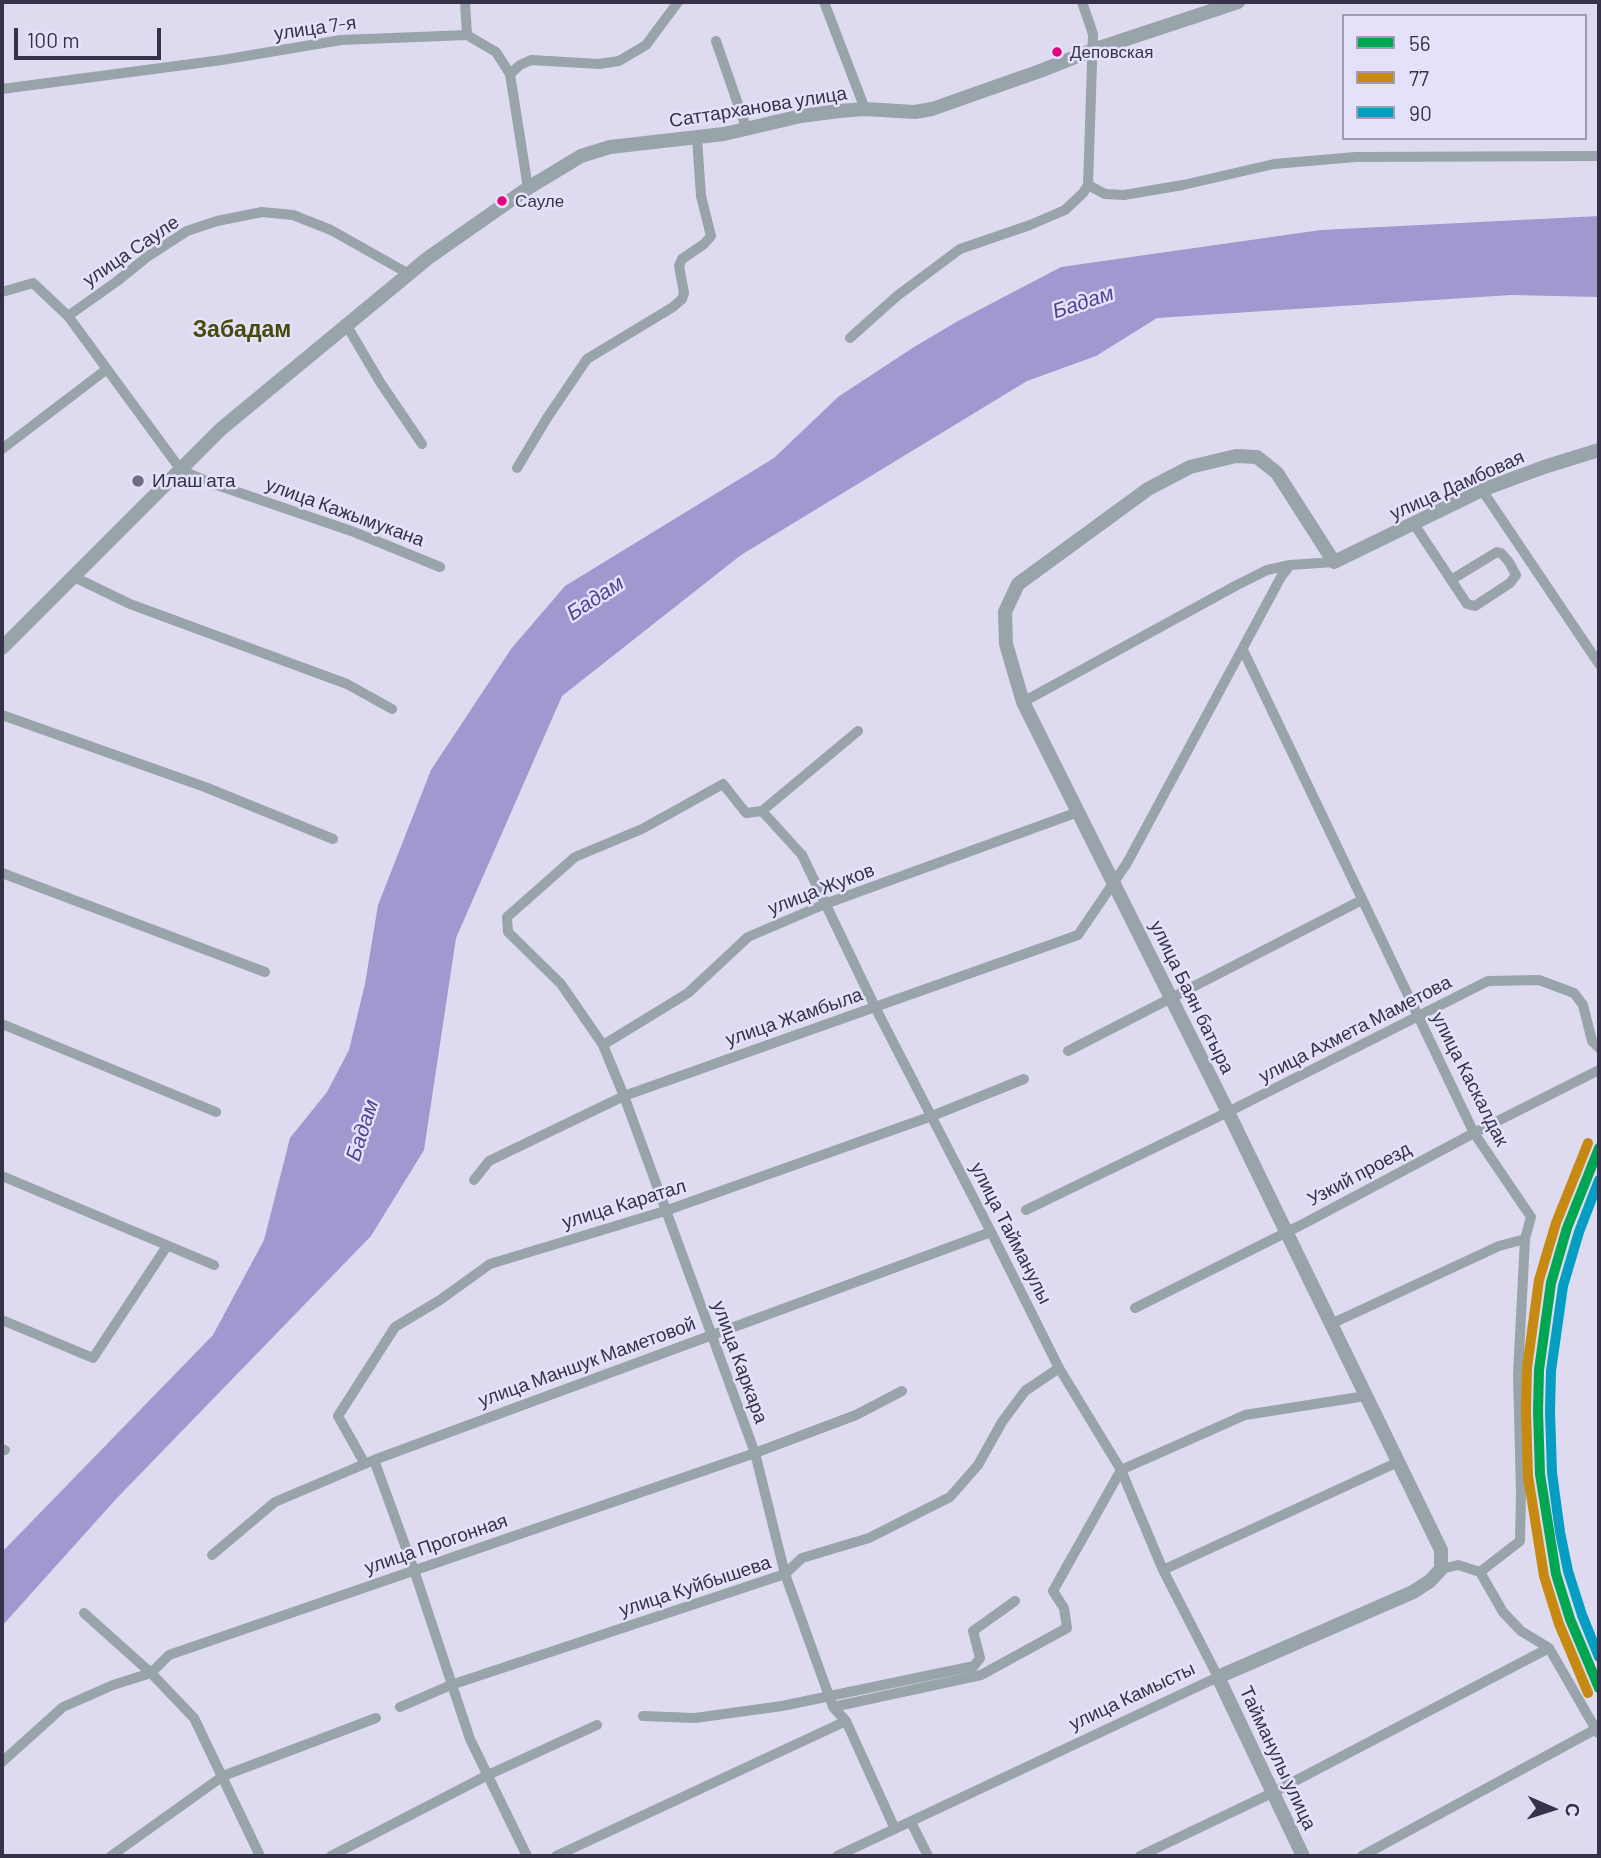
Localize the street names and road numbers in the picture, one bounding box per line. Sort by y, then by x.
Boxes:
street label: улица 7-я [272,11,358,45]
street label: Саттарханова улица [668,82,848,132]
street label: улица Сауле [79,210,183,292]
street label: улица Дамбовая [1386,445,1528,525]
street label: улица Кажымукана [263,473,427,551]
street label: улица Жуков [765,858,877,920]
street label: улица Баян батыра [1145,917,1239,1077]
street label: улица Ахмета Маметова [1255,970,1455,1088]
street label: улица Жамбыла [722,983,866,1051]
street label: улица Каскалдак [1426,1008,1514,1150]
street label: Узкий проезд [1303,1137,1415,1211]
street label: улица Тайманулы [965,1158,1057,1308]
street label: улица Каратал [559,1174,689,1234]
street label: улица Каркара [707,1298,773,1426]
street label: улица Маншук Маметовой [475,1312,699,1412]
street label: улица Прогонная [361,1509,511,1579]
street label: улица Куйбышева [616,1551,774,1621]
street label: улица Камысты [1065,1657,1199,1735]
street label: Тайманулы улица [1235,1683,1321,1833]

